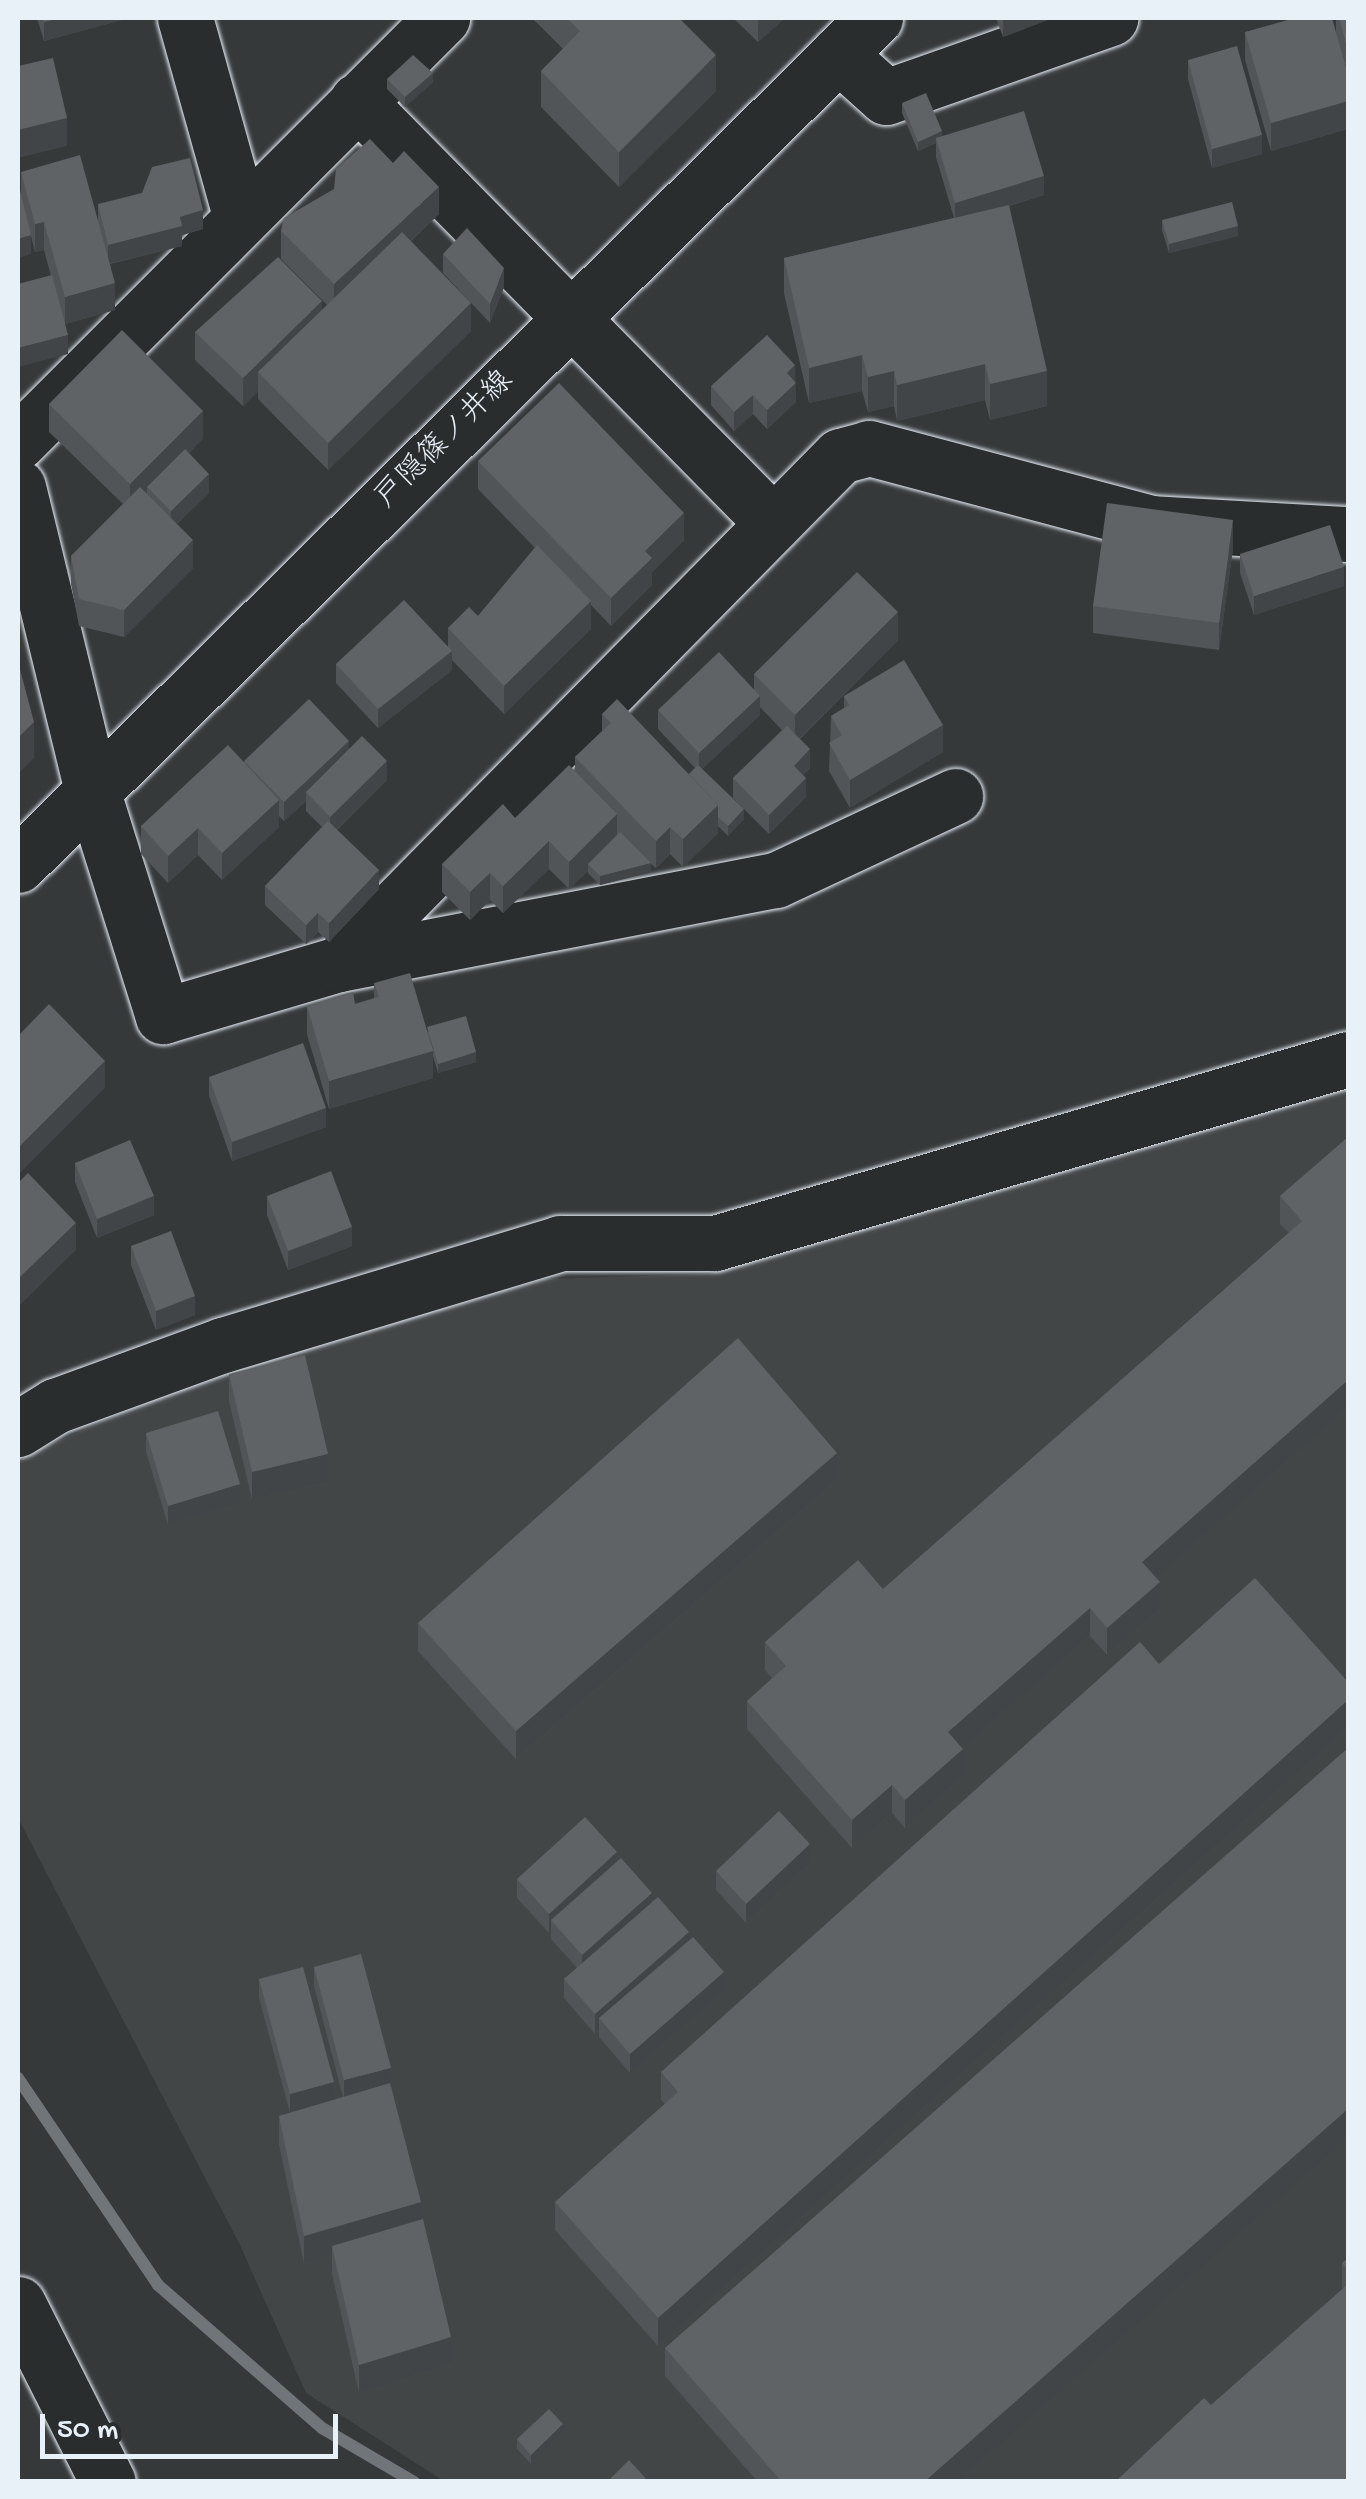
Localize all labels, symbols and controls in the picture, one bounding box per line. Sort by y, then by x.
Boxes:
street label: 戸隠篠ノ井線 [370,365,522,517]
scale bar [45,2394,342,2456]
text: 50 m [57,2414,118,2449]

